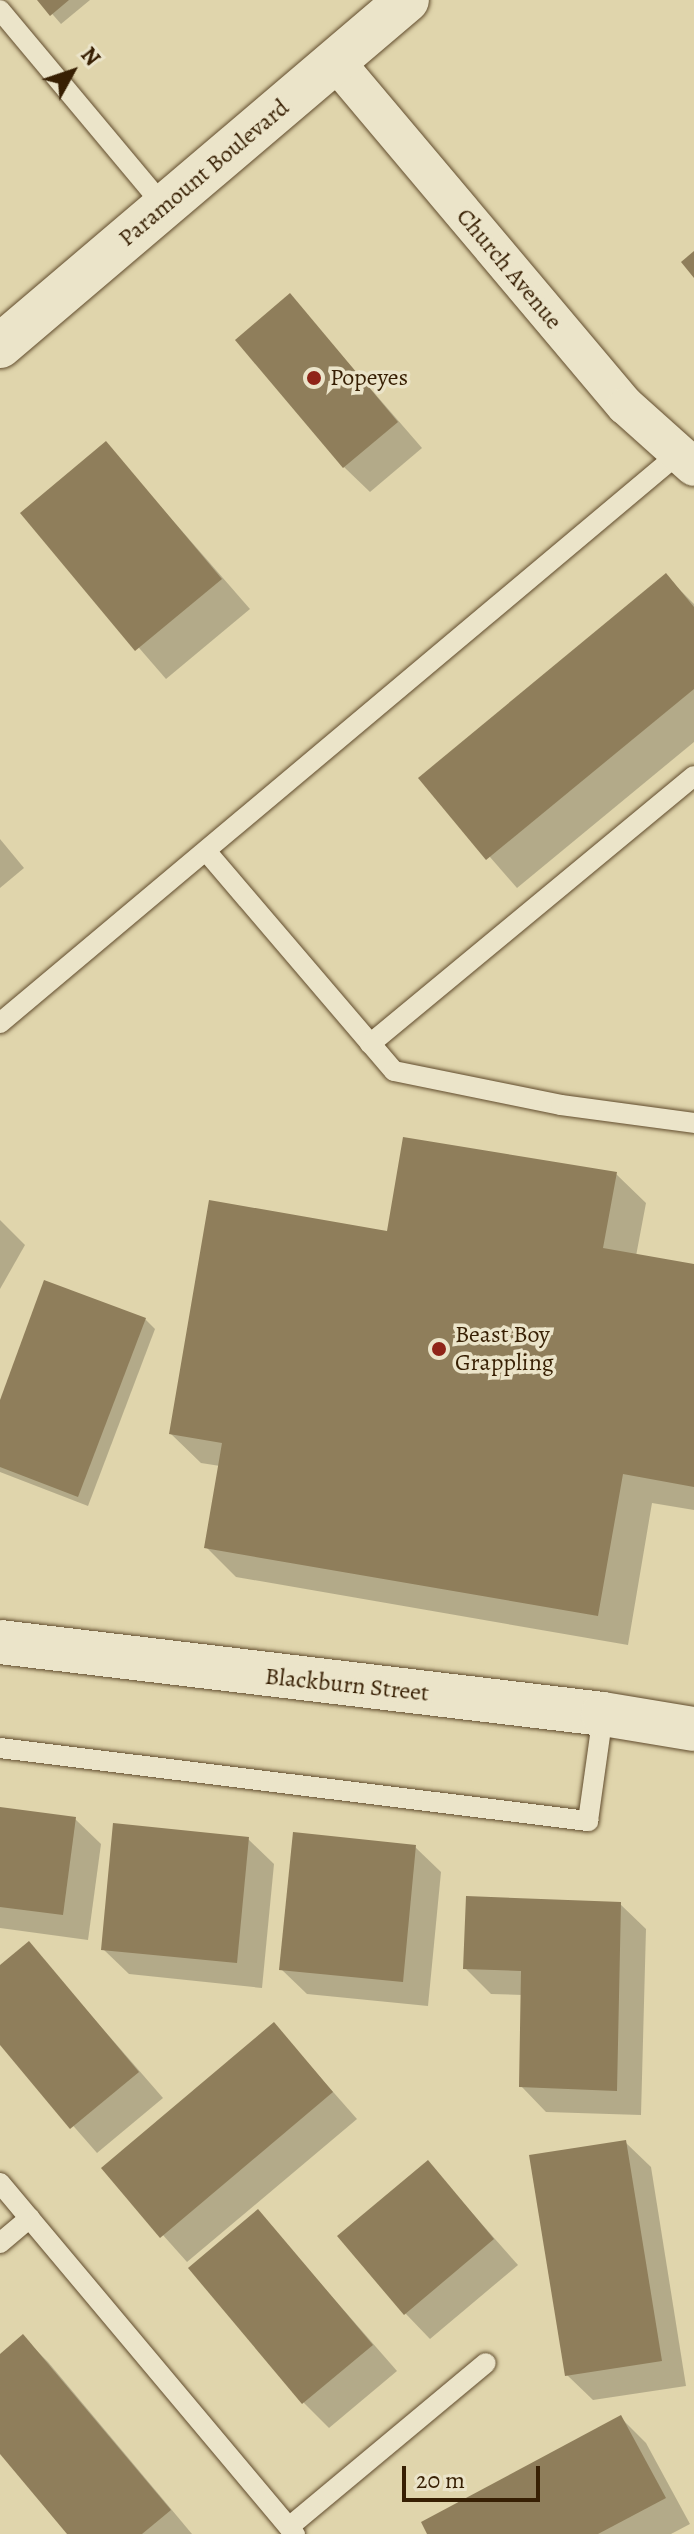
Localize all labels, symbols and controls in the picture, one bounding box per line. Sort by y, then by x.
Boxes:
north arrow [32,32,112,112]
text: N [74,41,107,72]
street label: Paramount Boulevard [113,93,295,253]
street label: Church Avenue [450,203,568,335]
place label: Popeyes [330,364,408,392]
marker: Popeyes [305,369,323,387]
place label: Beast Boy Grappling [455,1321,554,1377]
marker: Beast Boy Grappling [430,1340,448,1358]
street label: Blackburn Street [264,1662,430,1708]
scale bar [406,2450,544,2500]
text: 20 m [416,2464,465,2496]

